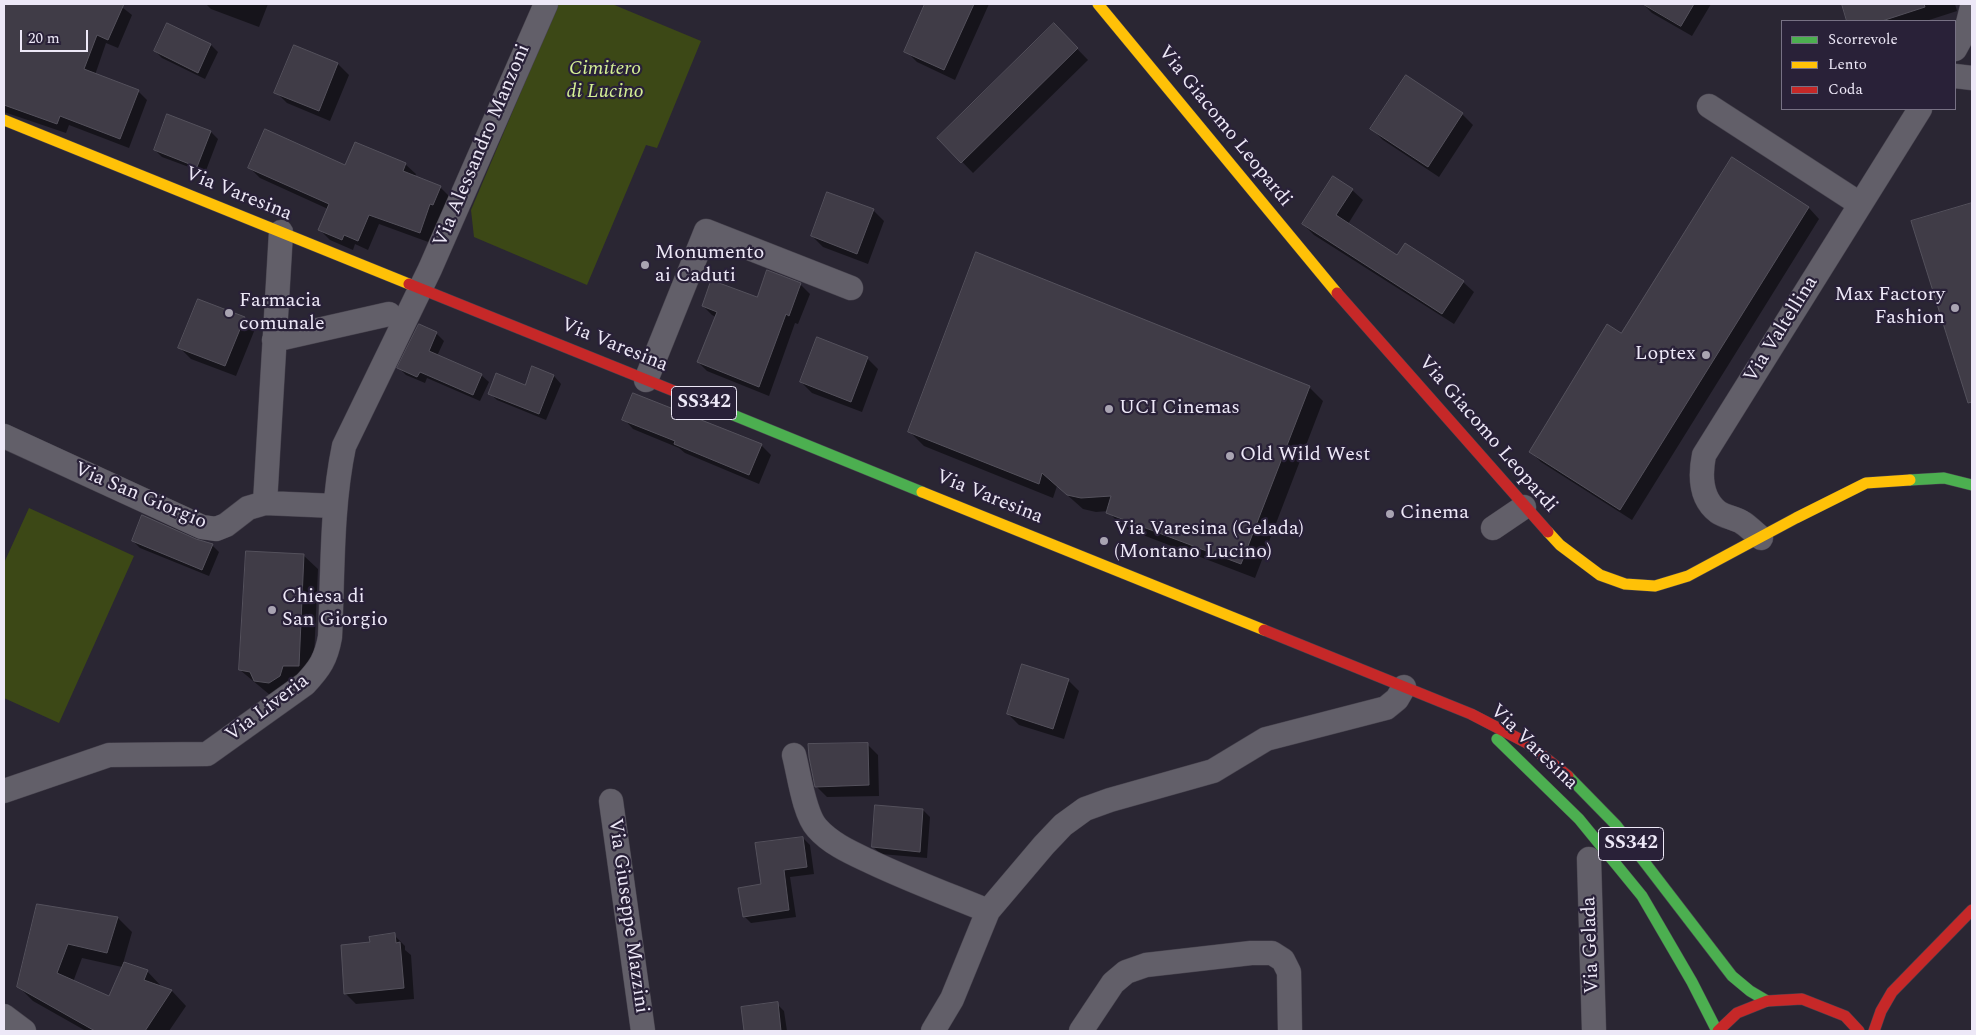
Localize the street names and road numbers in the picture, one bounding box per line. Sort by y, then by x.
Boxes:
street label: Via Alessandro Manzoni [429,41,537,251]
street label: Via Giacomo Leopardi [1152,42,1296,212]
street label: Via Varesina [181,163,295,227]
street label: Via Valtellina [1740,272,1824,388]
street label: Via Varesina [557,314,671,378]
street label: Via Giacomo Leopardi [1412,352,1562,518]
road number: SS342 [672,386,736,419]
street label: Via San Giorgio [70,458,210,536]
street label: Via Varesina [932,466,1046,530]
street label: Via Liveria [222,670,314,748]
street label: Via Varesina [1484,700,1582,796]
street label: Via Giuseppe Mazzini [601,817,653,1015]
road number: SS342 [1598,828,1664,861]
street label: Via Gelada [1578,896,1606,994]

